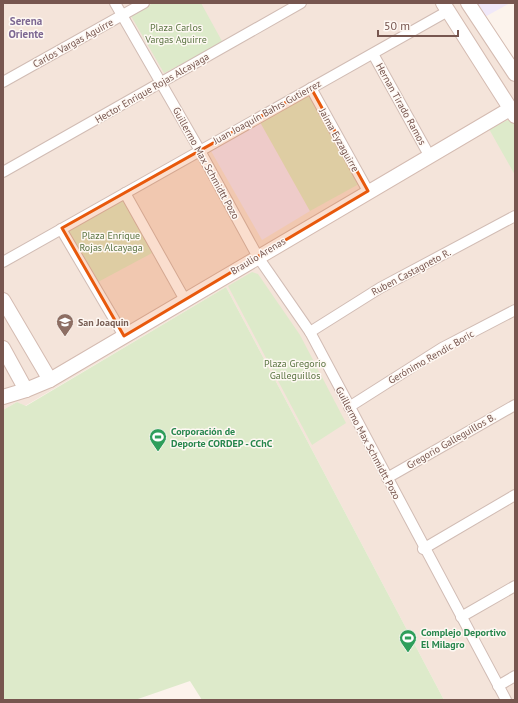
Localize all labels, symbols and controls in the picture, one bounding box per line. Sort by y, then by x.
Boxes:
scale bar [378,12,458,38]
district label: Serena Oriente [8,14,44,41]
street label: Carlos Vargas Aguirre [30,15,116,71]
text: 50 m [384,18,410,33]
park label: Plaza Carlos Vargas Aguirre [144,21,207,46]
street label: Hector Enrique Rojas Alcayaga [93,50,211,126]
street label: Hernan Tirado Ramos [373,61,429,147]
street label: Juan Joaquín Bahrs Gutierrez [210,77,323,148]
street label: Guillermo Max Schmidtt Pozo [170,105,242,221]
street label: Jaima Eyzaguirre [316,105,362,174]
park label: Plaza Enrique Rojas Alcayaga [79,229,143,254]
street label: Braulio Arenas [228,234,288,278]
street label: Ruben Castagneto R. [369,246,453,298]
school or university icon: San Joaquin [55,312,75,337]
place label: San Joaquin [78,316,129,329]
street label: Gerónimo Rendic Boric [386,327,477,387]
park label: Plaza Gregorio Galleguillos [264,357,326,382]
street label: Guillermo Max Schmidtt Pozo [333,384,403,502]
street label: Gregorio Galleguillos B. [404,410,498,472]
place label: Corporación de Deporte CORDEP - CChC [171,425,273,450]
sports icon: Corporación de Deporte CORDEP - CChC [148,427,168,452]
place label: Complejo Deportivo El Milagro [421,626,507,651]
sports icon: Complejo Deportivo El Milagro [398,628,418,653]

